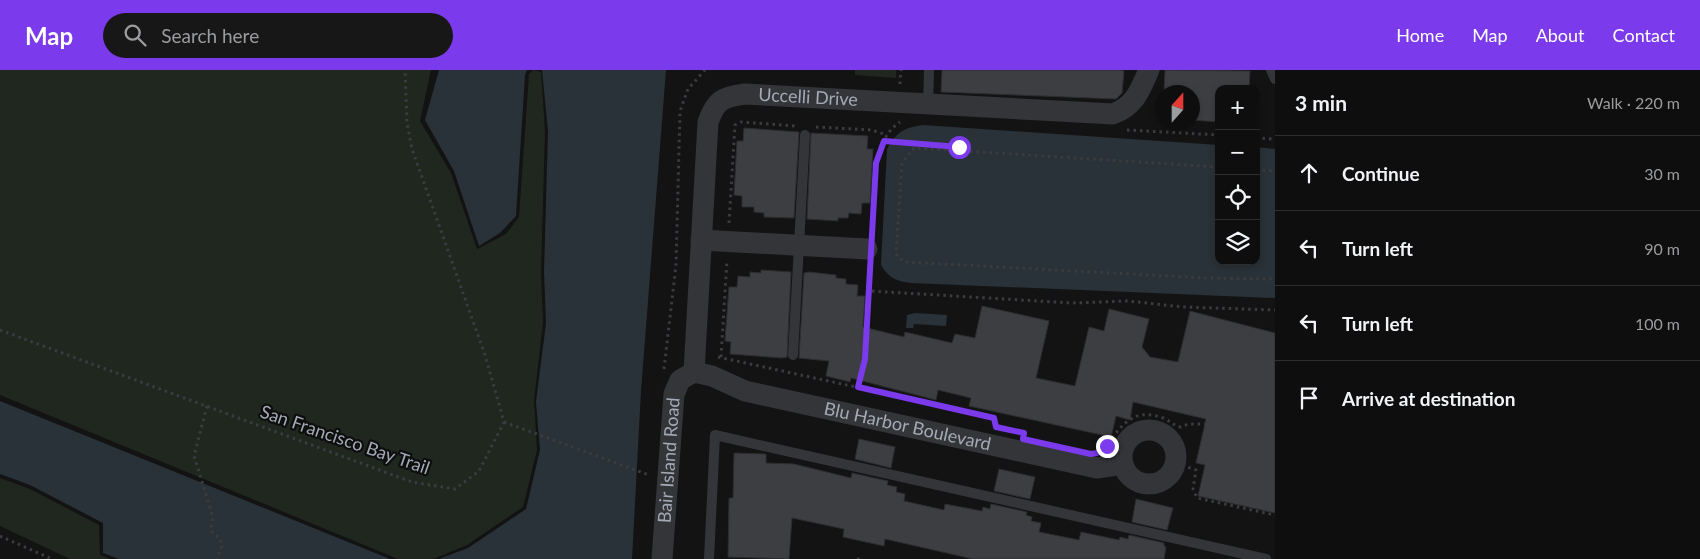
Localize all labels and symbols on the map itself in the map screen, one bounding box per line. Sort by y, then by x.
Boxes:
street label: Uccelli Drive [758,83,859,110]
north arrow [1155,85,1200,130]
route start [948,136,971,159]
street label: Bair Island Road [653,397,684,524]
street label: Blu Harbor Boulevard [822,397,993,454]
street label: San Francisco Bay Trail [258,400,433,478]
route end [1096,435,1119,458]

